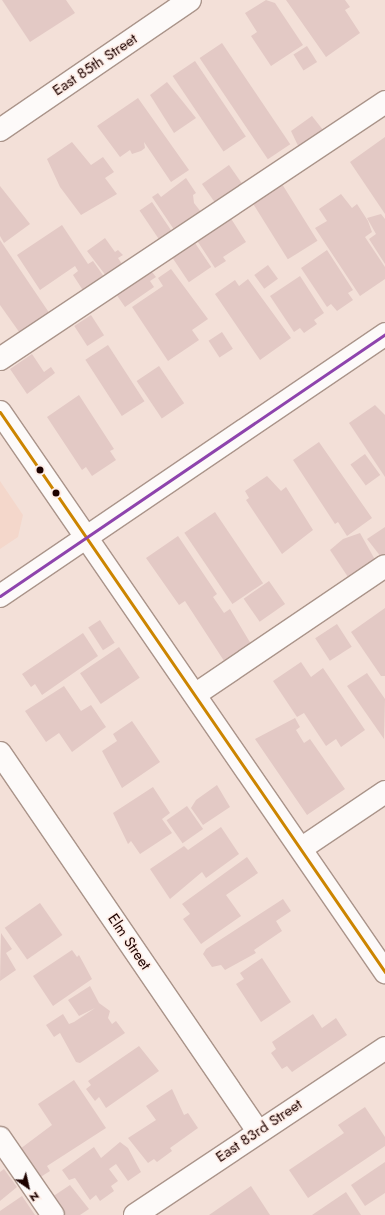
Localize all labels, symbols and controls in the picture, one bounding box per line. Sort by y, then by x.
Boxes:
street label: East 85th Street [49,30,141,100]
unlabelled marker [35,465,45,475]
unlabelled marker [51,488,61,498]
street label: Elm Street [104,911,154,973]
street label: East 83rd Street [213,1096,305,1166]
north arrow [8,1167,48,1207]
text: N [27,1188,43,1206]

